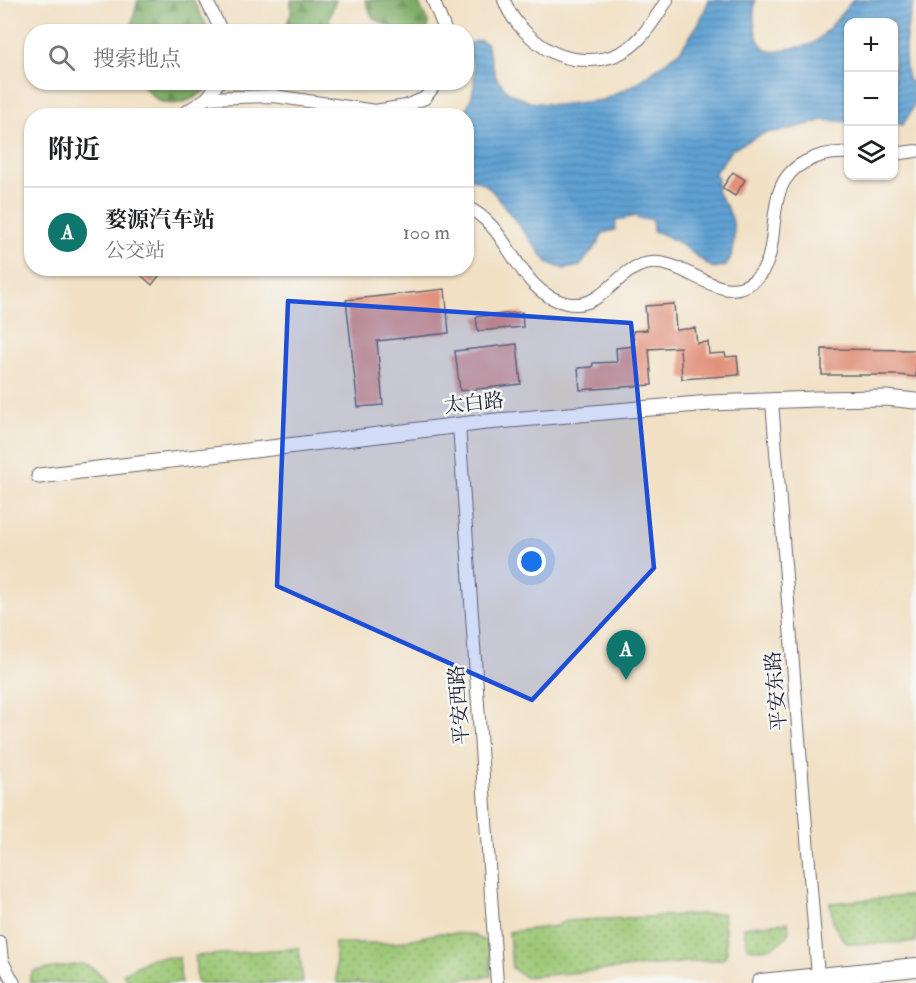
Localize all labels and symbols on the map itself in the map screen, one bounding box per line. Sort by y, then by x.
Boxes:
street label: 太白路 [443,387,505,419]
your location [517,547,546,576]
pin: A [606,630,646,680]
street label: 平安东路 [760,650,792,732]
street label: 平安西路 [444,664,474,746]

